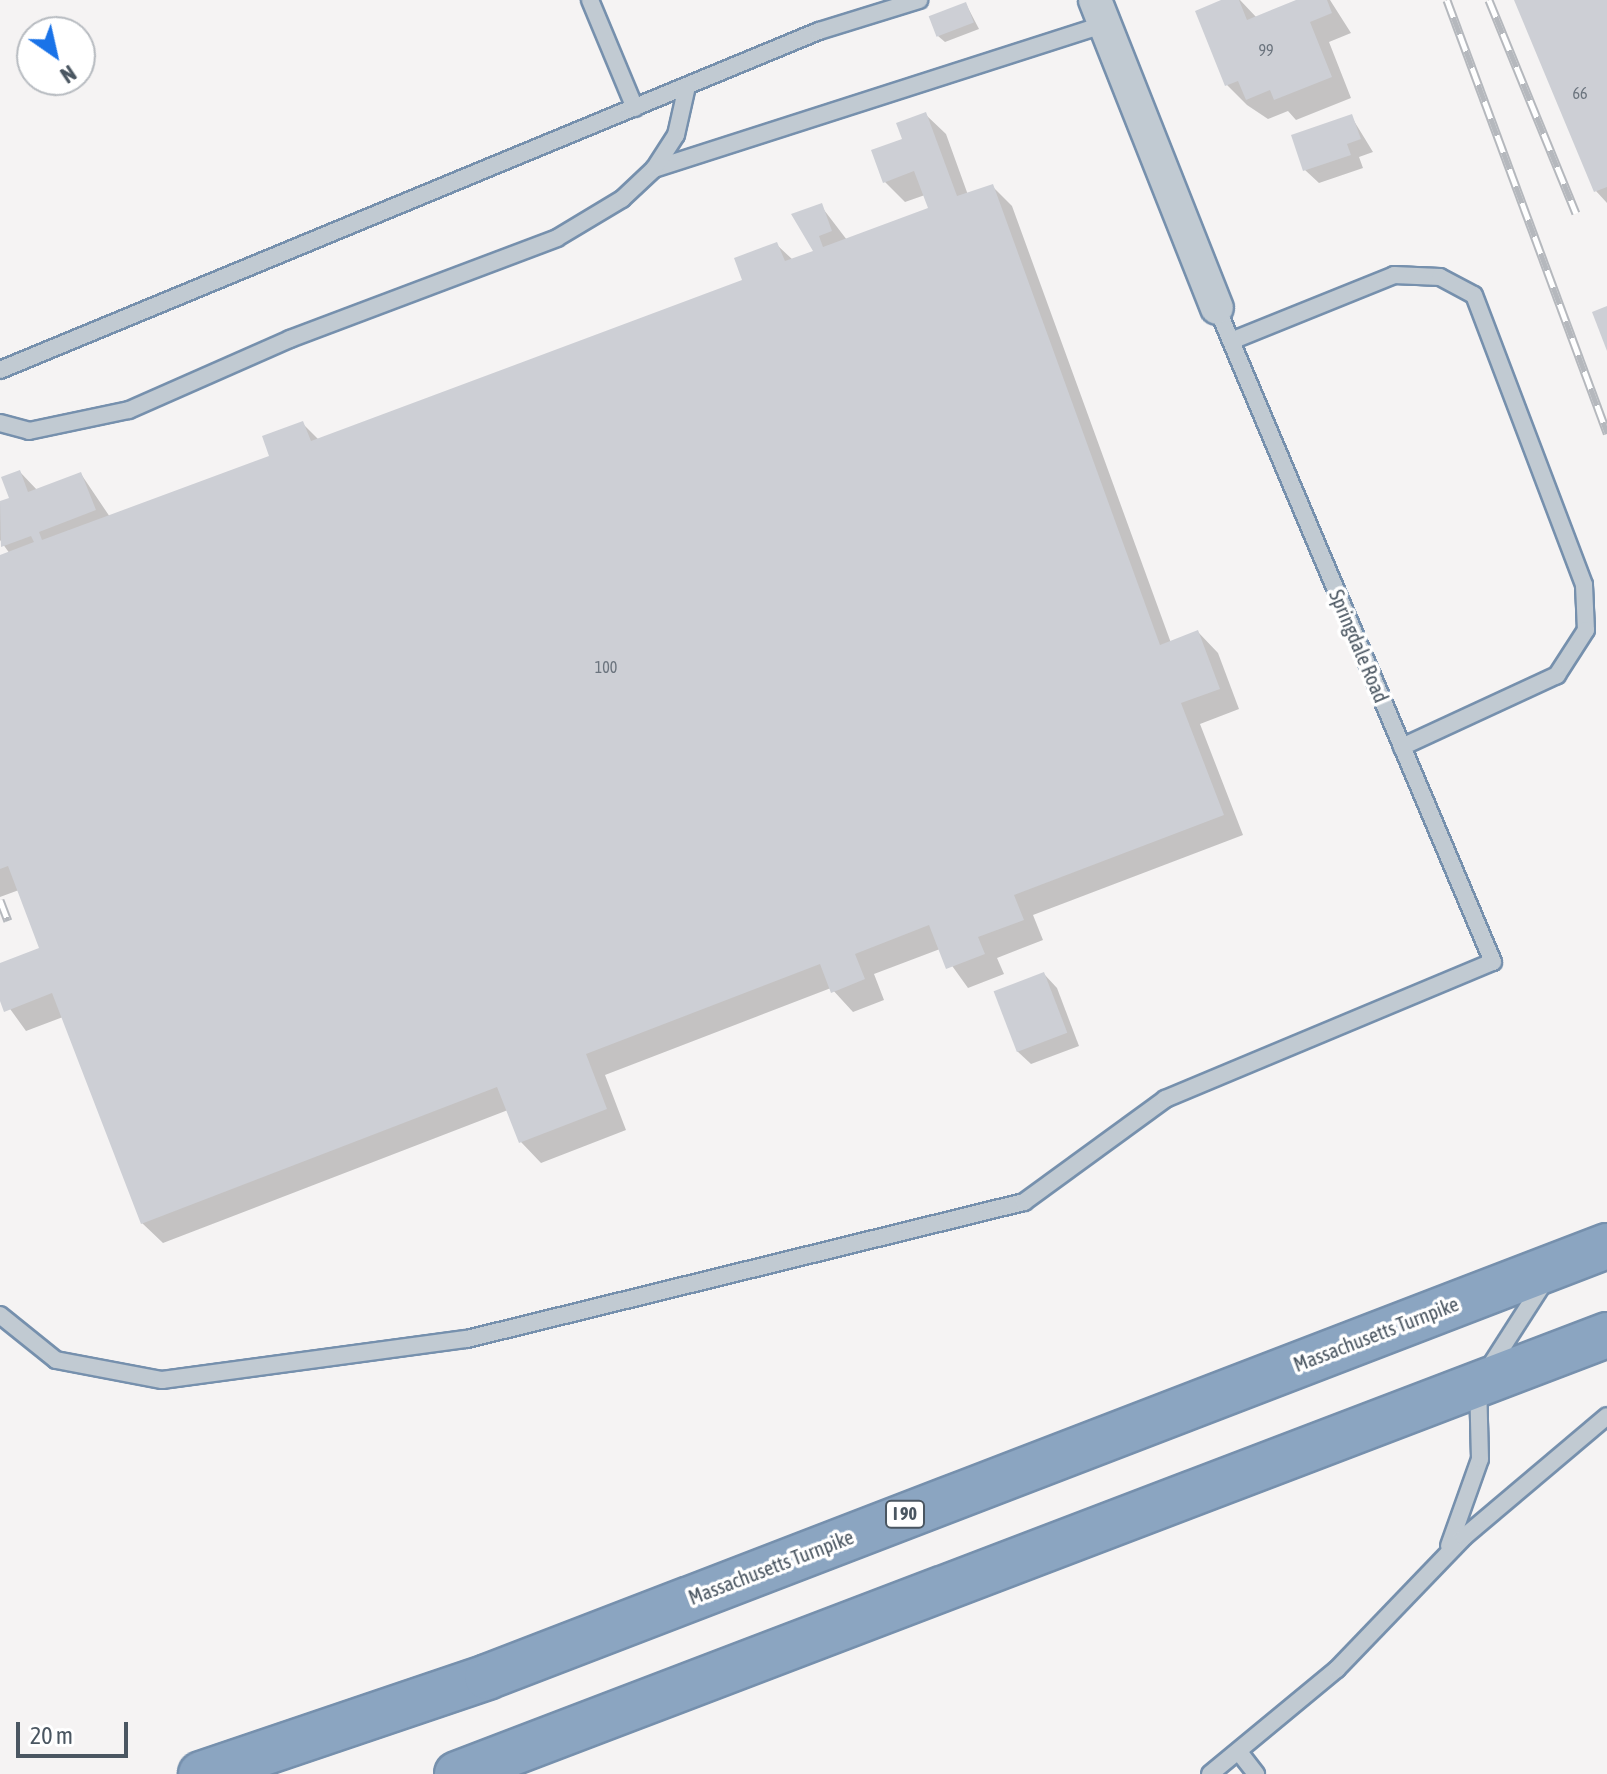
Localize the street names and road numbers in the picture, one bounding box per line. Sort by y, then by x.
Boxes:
street label: Springdale Road [1324,586,1394,706]
street label: Massachusetts Turnpike [1290,1291,1462,1377]
road number: I 90 [885,1500,925,1528]
street label: Massachusetts Turnpike [685,1524,857,1610]

